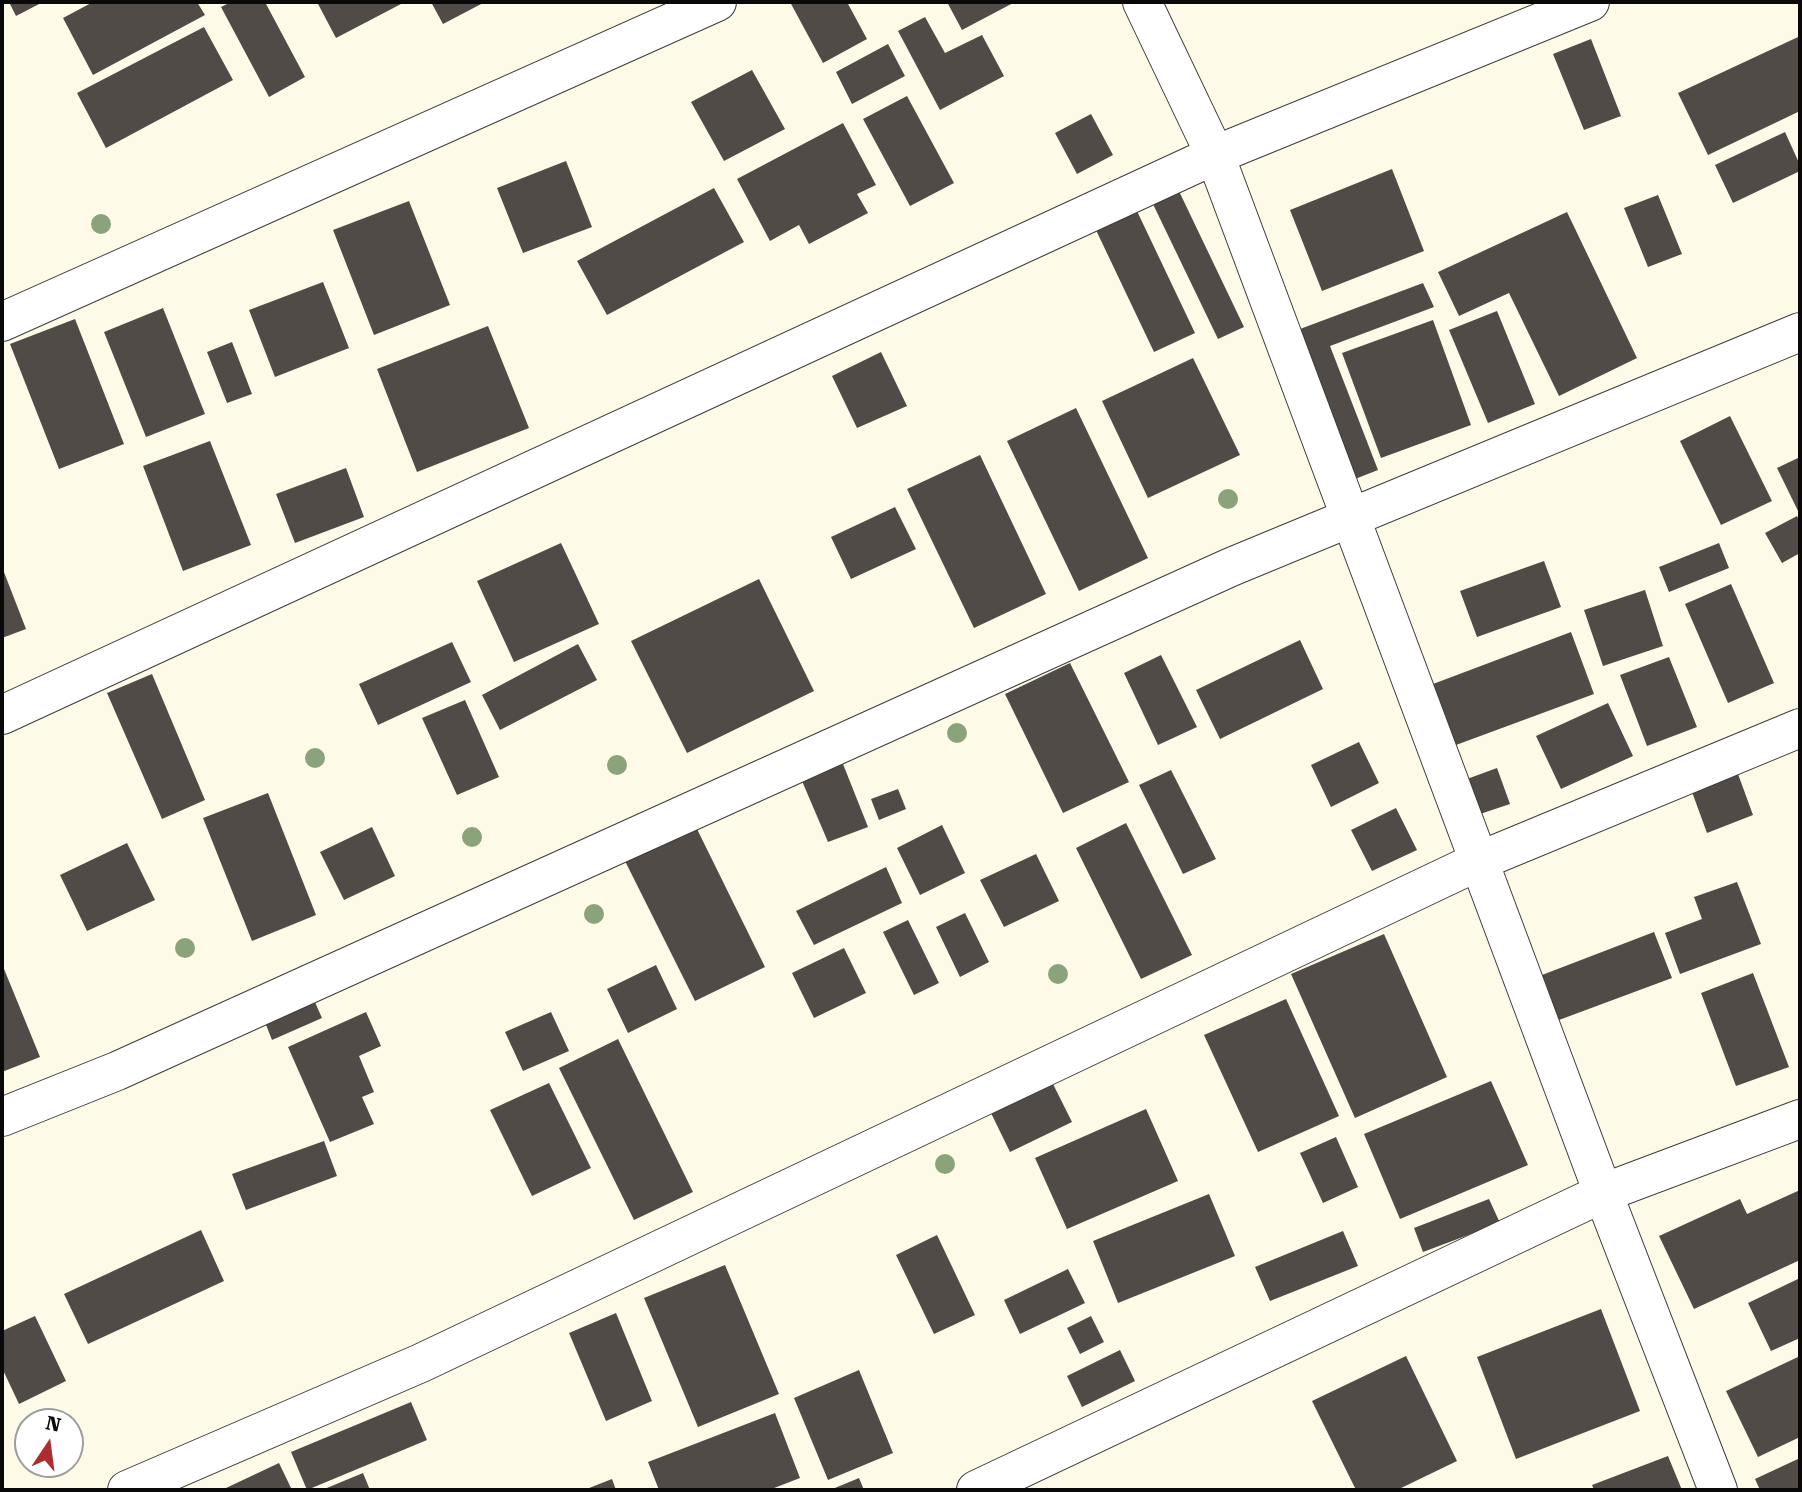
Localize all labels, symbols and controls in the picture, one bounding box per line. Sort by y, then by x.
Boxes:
north arrow [14,1408,84,1478]
text: N [44,1411,63,1437]

